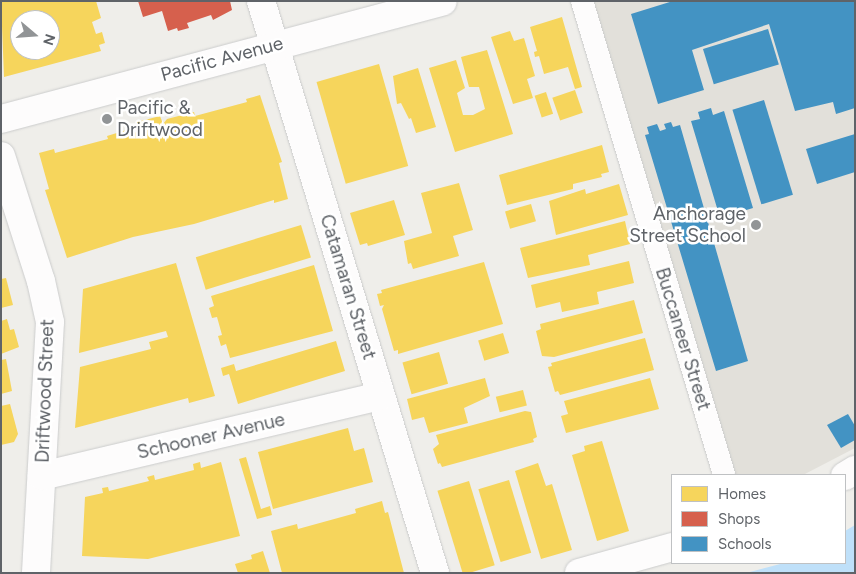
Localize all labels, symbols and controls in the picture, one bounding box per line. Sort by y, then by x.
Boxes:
north arrow [10,10,60,60]
text: N [39,32,59,47]
street label: Pacific Avenue [158,32,286,86]
place label: Pacific & Driftwood [117,97,203,141]
marker: Pacific & Driftwood [101,113,113,125]
place label: Anchorage Street School [629,203,746,247]
street label: Catamaran Street [315,212,381,362]
marker: Anchorage Street School [750,219,762,231]
street label: Buccaneer Street [650,265,716,413]
street label: Driftwood Street [31,319,59,463]
street label: Schooner Avenue [135,408,287,464]
legend [671,474,846,564]
text: Homes [718,485,766,503]
text: Shops [718,510,760,528]
text: Schools [718,535,771,553]

